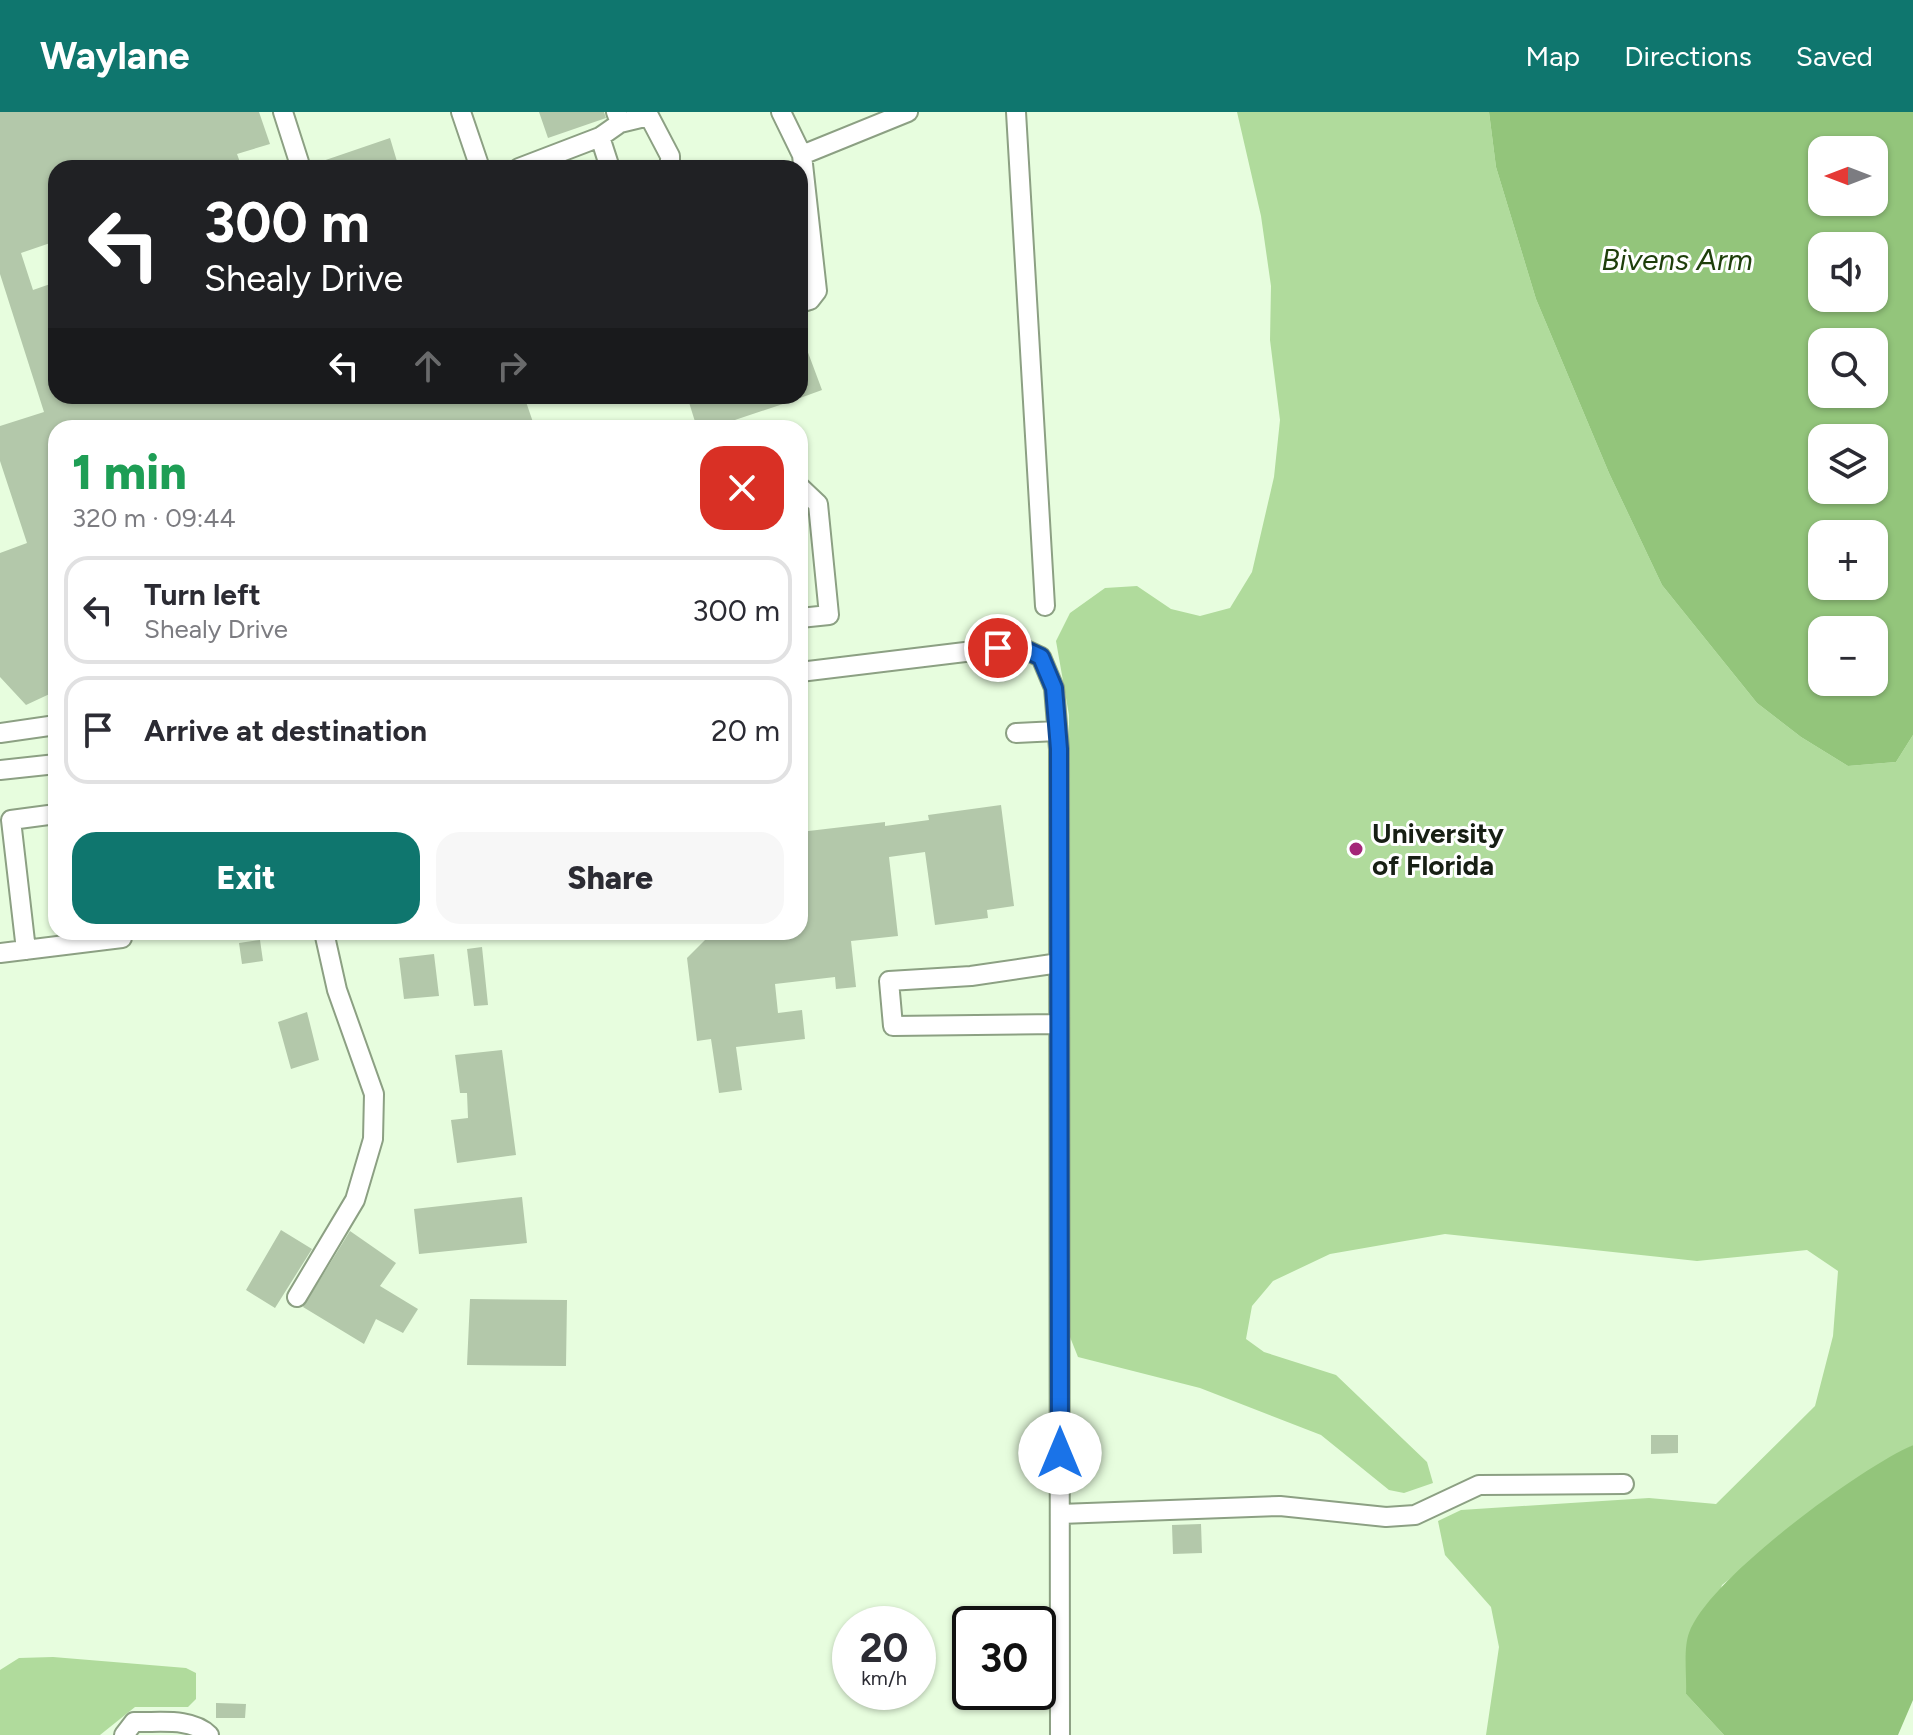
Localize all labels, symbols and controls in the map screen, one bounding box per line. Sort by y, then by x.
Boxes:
text: Waylane [40,33,190,79]
text: Map [1526,39,1580,73]
text: Directions [1624,39,1752,73]
text: Saved [1796,39,1873,73]
north arrow [1808,136,1888,216]
map controls [1808,136,1888,696]
text: 300 m [204,189,370,256]
icon: left [72,192,176,296]
button: sound [1808,232,1888,312]
water label: Bivens Arm [1601,241,1753,278]
text: Shealy Drive [204,257,403,300]
button: search [1808,328,1888,408]
icon: left [322,344,366,388]
icon: ahead [406,344,450,388]
icon: right [490,344,534,388]
button: layers [1808,424,1888,504]
text: 1 min [72,443,187,501]
button: close [700,446,784,530]
text: 320 m · 09:44 [72,502,236,534]
button: + [1808,520,1888,600]
text: Turn left [144,576,261,613]
icon: left [76,588,120,632]
text: 300 m [692,592,780,629]
text: Shealy Drive [144,613,288,645]
pin [964,614,1032,682]
button: − [1808,616,1888,696]
icon: arrive [976,626,1020,670]
icon: arrive [76,708,120,752]
text: Arrive at destination [144,712,427,749]
text: 20 m [711,712,780,749]
place label: University of Florida [1372,816,1505,882]
button: Exit [72,832,420,924]
button: Share [436,832,784,924]
marker: University of Florida [1347,840,1365,858]
position arrow [1018,1411,1102,1495]
speed limit sign: 30 [952,1606,1056,1710]
text: 20 [859,1624,909,1672]
text: km/h [861,1666,907,1690]

